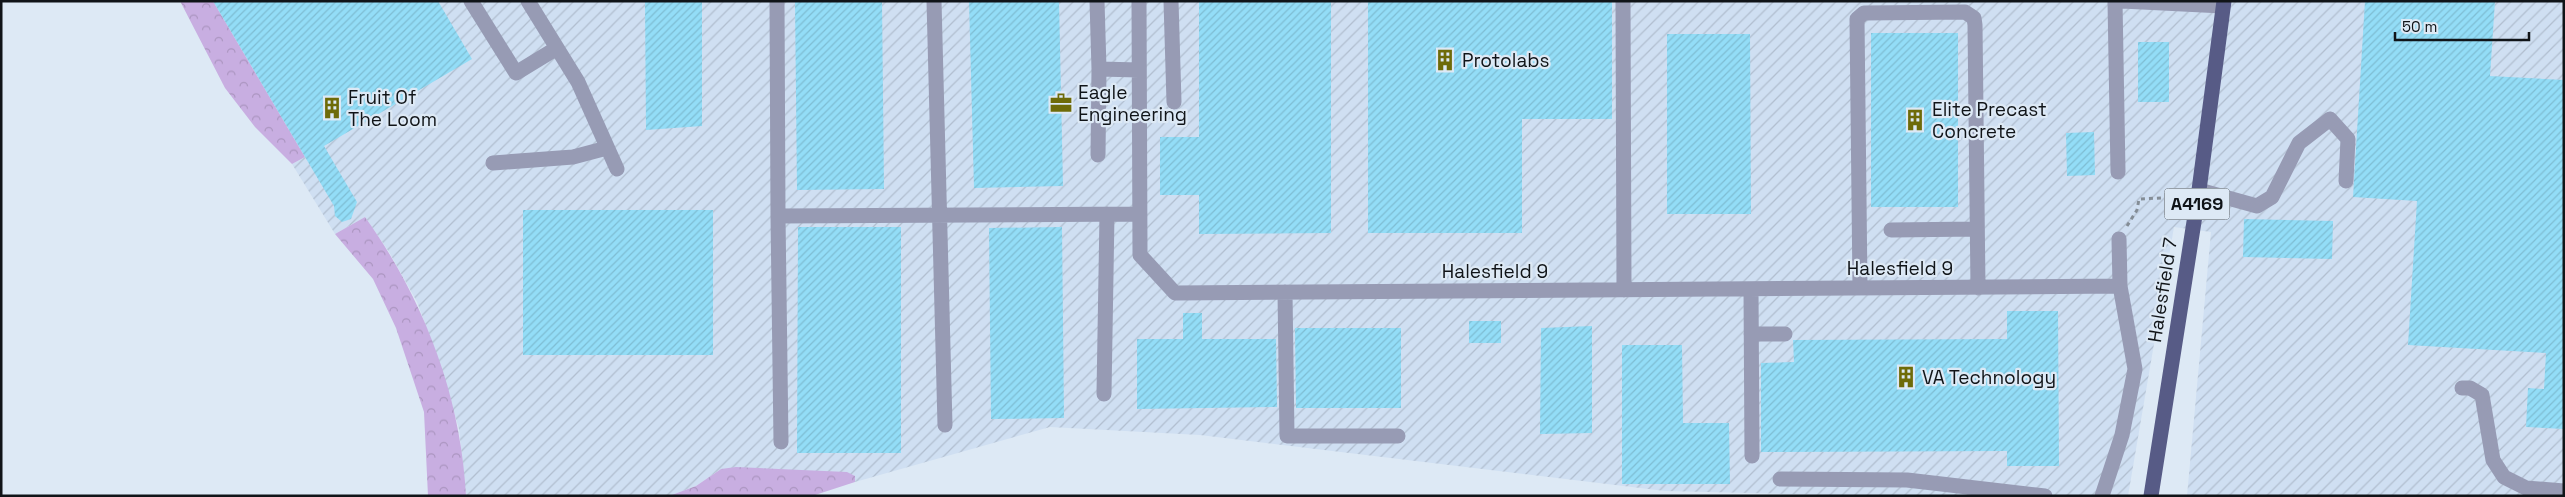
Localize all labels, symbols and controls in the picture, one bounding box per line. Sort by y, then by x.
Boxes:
scale bar [2395,10,2529,42]
text: 50 m [2402,17,2437,36]
building icon: Protolabs [1432,47,1458,73]
place label: Protolabs [1462,48,1550,73]
place label: Eagle Engineering [1078,80,1187,127]
place label: Fruit Of The Loom [348,85,437,132]
office icon: Eagle Engineering [1048,90,1074,116]
building icon: Fruit Of The Loom [319,95,345,121]
place label: Elite Precast Concrete [1932,97,2047,144]
building icon: Elite Precast Concrete [1902,107,1928,133]
road number: A4169 [2164,188,2230,220]
street label: Halesfield 7 [2142,236,2183,344]
street label: Halesfield 9 [1847,256,1953,281]
street label: Halesfield 9 [1442,259,1548,284]
building icon: VA Technology [1893,364,1919,390]
place label: VA Technology [1922,365,2056,390]

